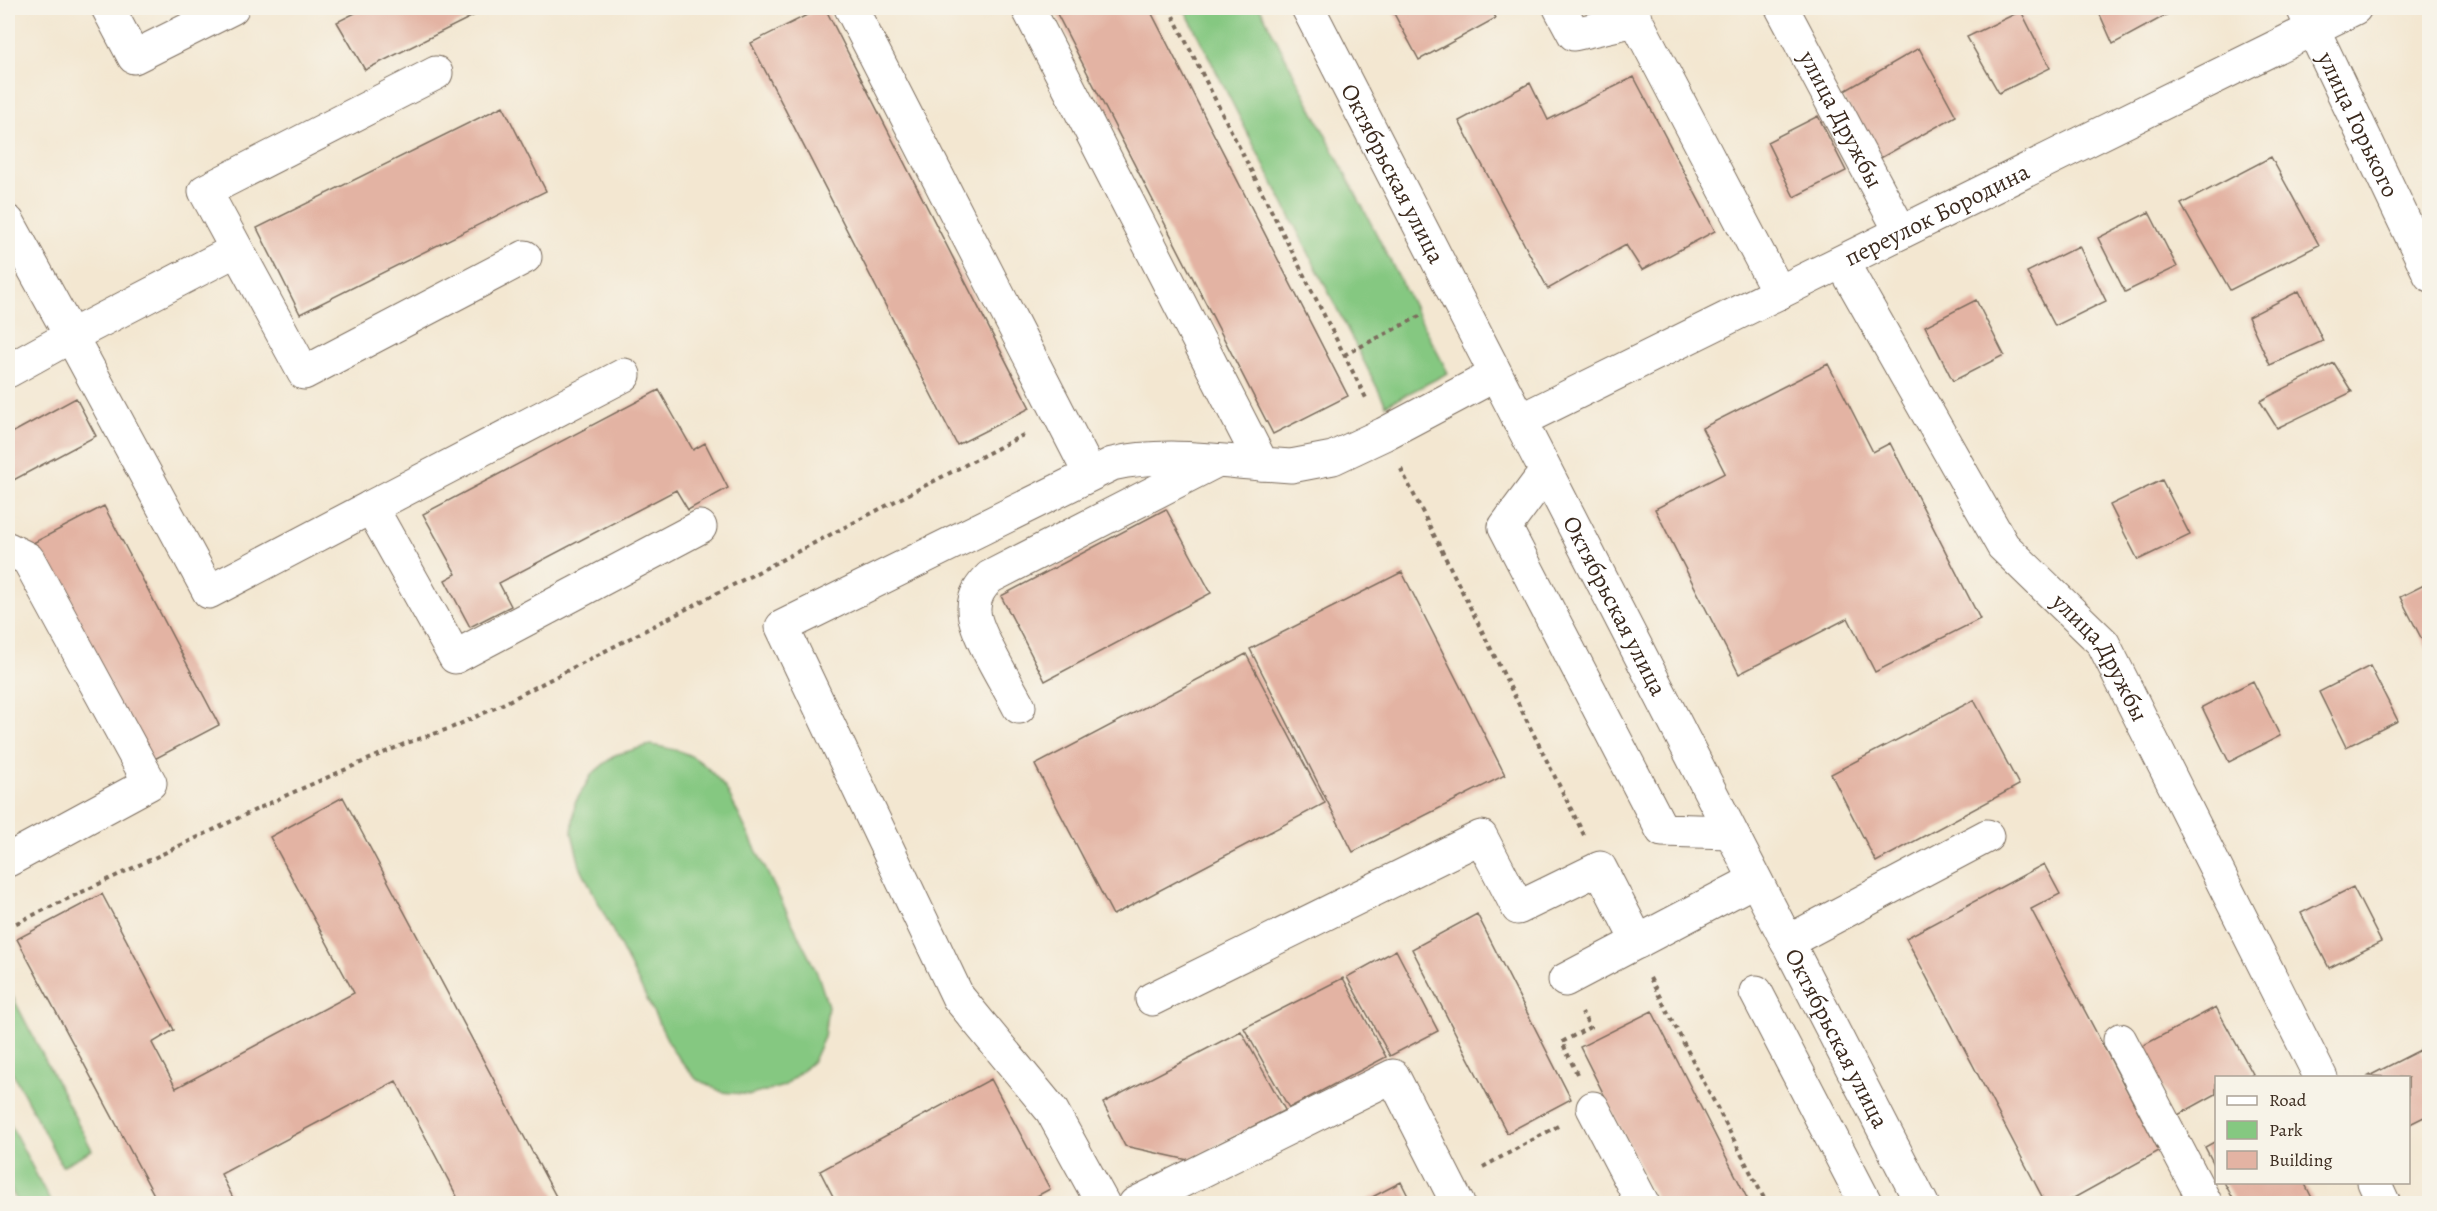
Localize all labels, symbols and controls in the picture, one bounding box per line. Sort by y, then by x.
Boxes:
street label: улица Дружбы [1791,44,1891,194]
street label: улица Горького [2310,45,2407,203]
street label: Октябрьская улица [1333,78,1452,269]
street label: переулок Бородина [1839,155,2035,274]
street label: Октябрьская улица [1555,510,1674,701]
street label: улица Дружбы [2044,585,2156,727]
street label: Октябрьская улица [1777,943,1896,1134]
legend [2215,1076,2410,1184]
text: Road [2269,1088,2307,1112]
text: Park [2269,1118,2303,1142]
text: Building [2269,1148,2333,1172]

